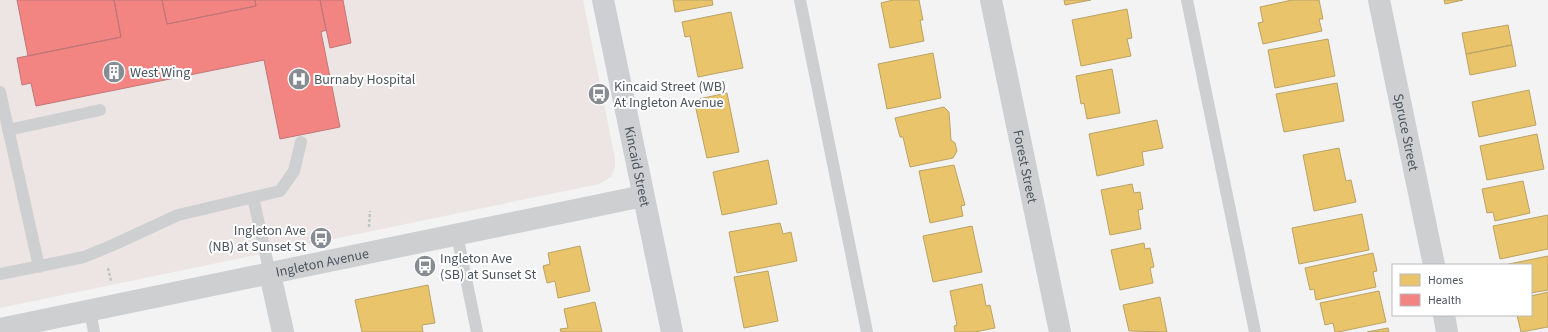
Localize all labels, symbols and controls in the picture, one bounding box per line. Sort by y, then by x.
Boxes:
building icon: West Wing [101,59,127,85]
place label: West Wing [130,63,190,83]
hospital icon: Burnaby Hospital [286,66,312,92]
place label: Burnaby Hospital [314,70,416,90]
place label: Kincaid Street (WB) At Ingleton Avenue [614,77,726,113]
bus stop icon: Kincaid Street (WB) At Ingleton Avenue [586,81,612,107]
street label: Spruce Street [1388,92,1423,173]
street label: Kincaid Street [619,125,655,209]
street label: Forest Street [1007,128,1042,205]
place label: Ingleton Ave (NB) at Sunset St [208,221,306,257]
bus stop icon: Ingleton Ave (NB) at Sunset St [308,225,334,251]
street label: Ingleton Avenue [274,244,371,283]
place label: Ingleton Ave (SB) at Sunset St [440,249,536,285]
bus stop icon: Ingleton Ave (SB) at Sunset St [412,253,438,279]
legend [1392,264,1532,316]
text: Homes [1428,272,1463,289]
text: Health [1428,292,1461,309]

